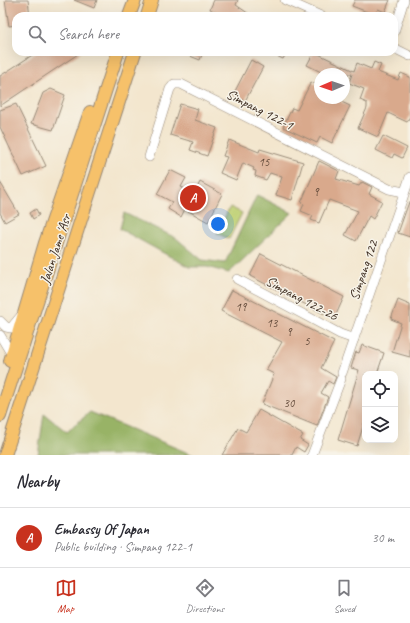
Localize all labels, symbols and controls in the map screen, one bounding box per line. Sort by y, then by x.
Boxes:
search box [12,12,398,56]
icon: search [26,23,48,45]
text: Search here [58,25,119,44]
north arrow [314,68,350,104]
street label: Simpang 122-1 [223,85,297,134]
house number: 15 [259,154,270,170]
pin: A [180,183,206,213]
house number: 9 [313,184,320,200]
street label: Jalan Jame 'Asr [36,211,75,287]
your location [208,214,228,234]
street label: Simpang 122 [345,236,382,302]
street label: Simpang 122-26 [263,272,341,325]
house number: 19 [236,299,248,315]
house number: 13 [267,315,279,331]
house number: 9 [286,324,293,340]
house number: 5 [304,333,310,349]
map controls [362,371,398,443]
button: locate [362,371,398,407]
house number: 30 [284,395,296,411]
button: layers [362,407,398,443]
text: Nearby [16,471,59,492]
text: Embassy Of Japan [54,520,149,539]
text: A [26,530,32,546]
text: 30 m [372,530,394,546]
text: Public building · Simpang 122-1 [54,539,192,555]
tab: Map [55,577,77,615]
tab: Directions [186,577,224,615]
tab: Saved [333,577,355,615]

